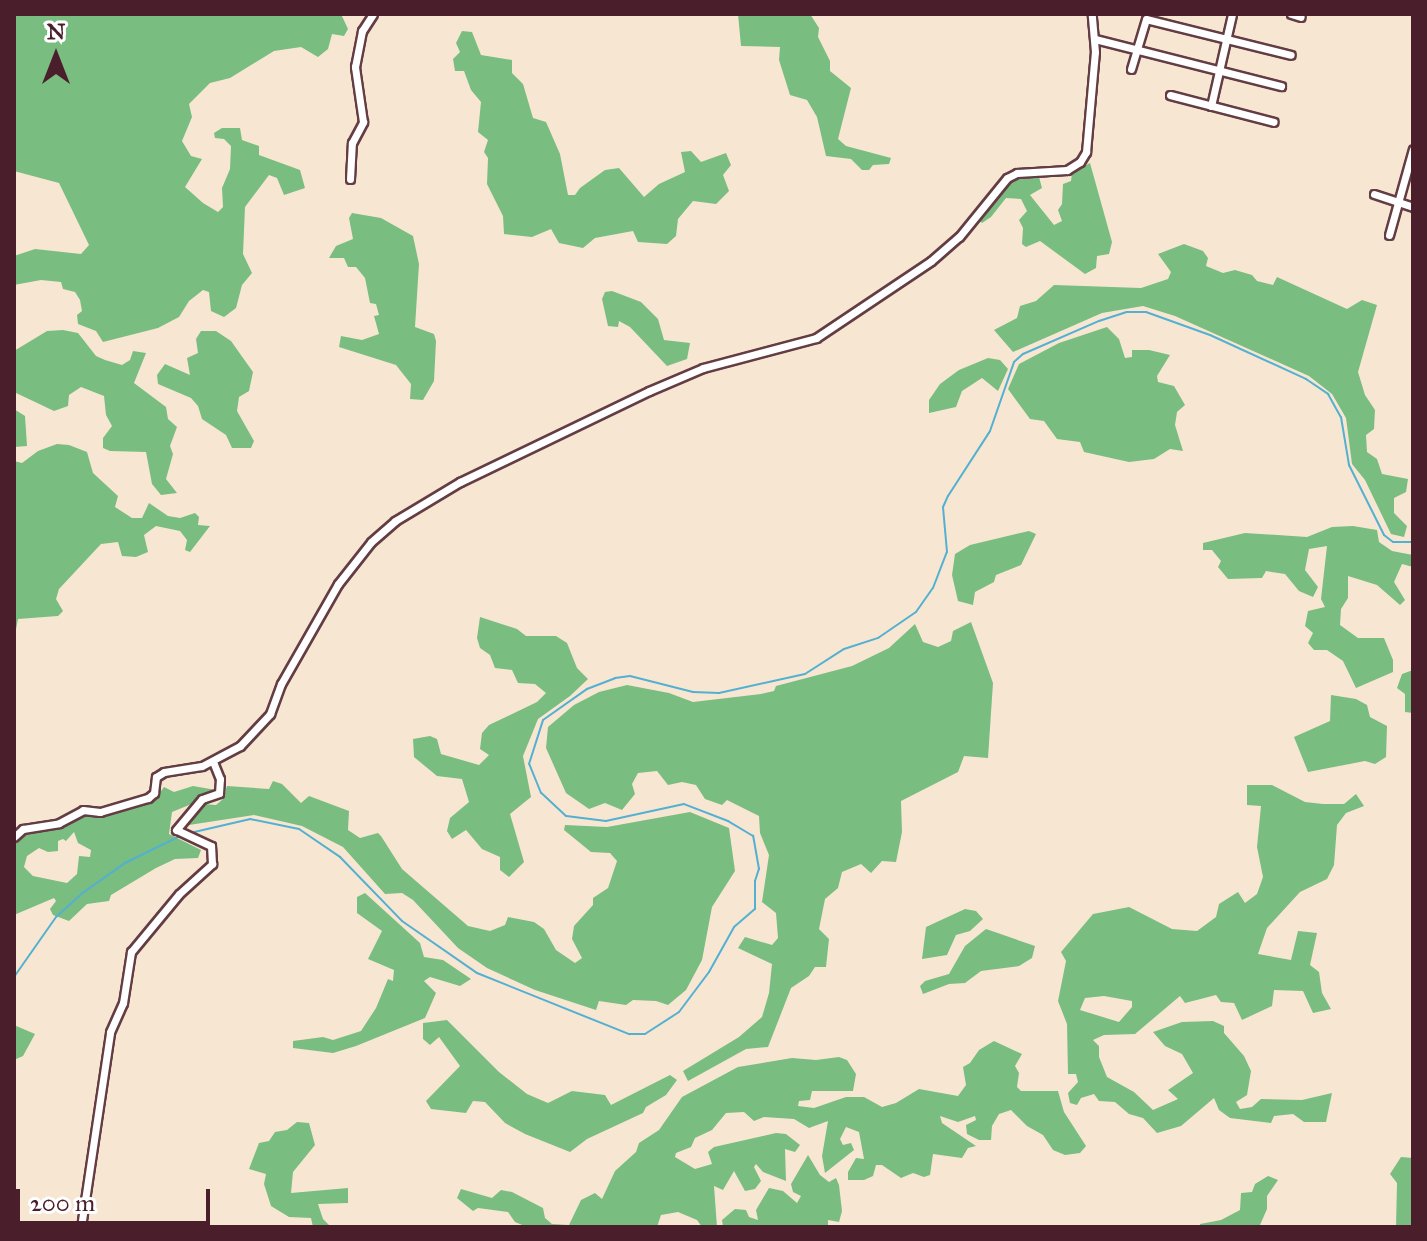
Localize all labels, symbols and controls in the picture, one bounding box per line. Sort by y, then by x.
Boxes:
north arrow [16,16,96,96]
text: N [47,18,65,45]
scale bar [20,1173,214,1223]
text: 200 m [30,1188,95,1218]

